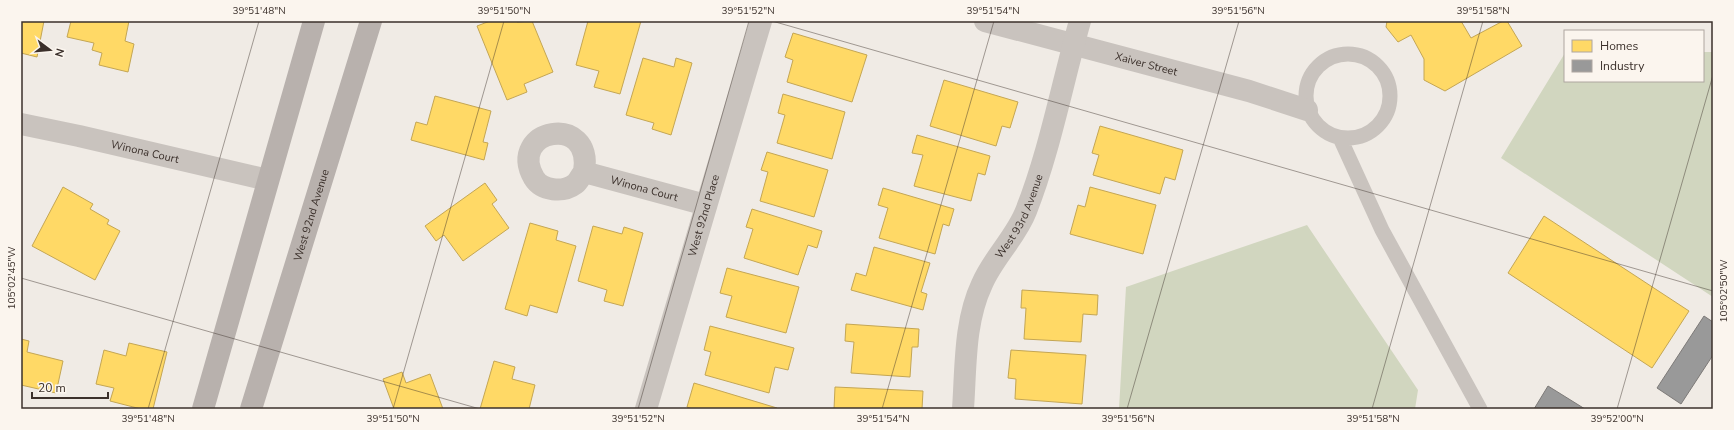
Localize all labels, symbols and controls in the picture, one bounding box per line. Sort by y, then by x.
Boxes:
text: 39°51'48"N [232,4,286,18]
text: 39°51'50"N [477,4,531,18]
text: 39°51'52"N [721,4,775,18]
text: 39°51'54"N [966,4,1020,18]
text: 39°51'56"N [1211,4,1265,18]
text: 39°51'58"N [1456,4,1510,18]
north arrow [30,30,70,70]
legend [1564,30,1704,82]
text: Homes [1600,38,1638,54]
text: N [51,47,67,59]
street label: Xaiver Street [1114,48,1179,79]
text: Industry [1600,58,1645,74]
street label: Winona Court [110,136,181,167]
street label: West 92nd Avenue [290,167,332,263]
street label: Winona Court [609,172,680,205]
street label: West 92nd Place [684,172,723,258]
street label: West 93rd Avenue [991,172,1046,261]
text: 105°02'45"W [5,247,19,309]
text: 105°02'50"W [1717,260,1731,322]
scale bar [32,374,108,400]
text: 20 m [38,380,66,396]
text: 39°51'48"N [121,412,175,426]
text: 39°51'50"N [366,412,420,426]
text: 39°51'52"N [611,412,665,426]
text: 39°51'54"N [856,412,910,426]
text: 39°51'56"N [1101,412,1155,426]
text: 39°51'58"N [1346,412,1400,426]
text: 39°52'00"N [1590,412,1644,426]

